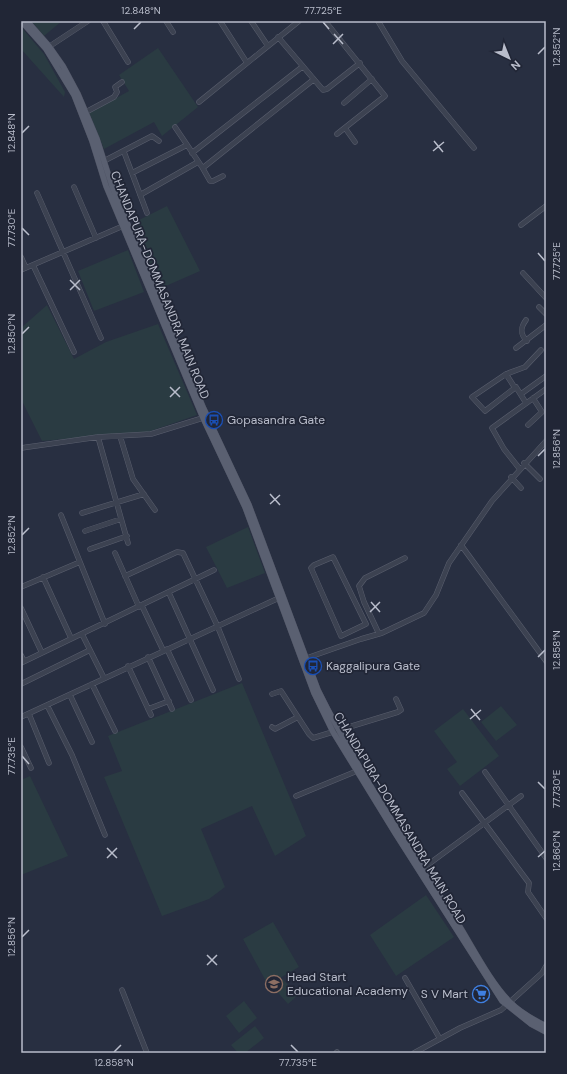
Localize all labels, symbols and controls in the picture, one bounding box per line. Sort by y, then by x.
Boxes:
text: 12.848°N [121,4,161,17]
text: 77.725°E [304,4,342,17]
text: 12.852°N [550,27,563,66]
north arrow [489,38,529,78]
text: N [508,57,524,73]
text: 12.848°N [5,113,18,153]
street label: CHANDAPURA-DOMMASANDRA MAIN ROAD [107,169,213,401]
text: 77.730°E [5,208,18,247]
text: 77.725°E [550,242,563,280]
text: 12.850°N [5,314,18,354]
bus stop icon: Gopasandra Gate [204,410,224,430]
place label: Gopasandra Gate [227,412,325,428]
text: 12.856°N [550,429,563,469]
text: 12.852°N [5,515,18,554]
text: 12.858°N [550,630,563,670]
bus stop icon: Kaggalipura Gate [303,656,323,676]
place label: Kaggalipura Gate [326,658,420,674]
street label: CHANDAPURA-DOMMASANDRA MAIN ROAD [330,709,470,927]
text: 77.735°E [5,737,18,775]
text: 77.730°E [550,769,563,808]
text: 12.860°N [550,831,563,871]
text: 12.856°N [5,917,18,957]
place label: Head Start Educational Academy [287,969,408,999]
school or university icon: Head Start Educational Academy [264,974,284,994]
supermarket icon: S V Mart [471,984,491,1004]
place label: S V Mart [421,986,468,1002]
text: 12.858°N [94,1056,134,1069]
text: 77.735°E [279,1056,317,1069]

